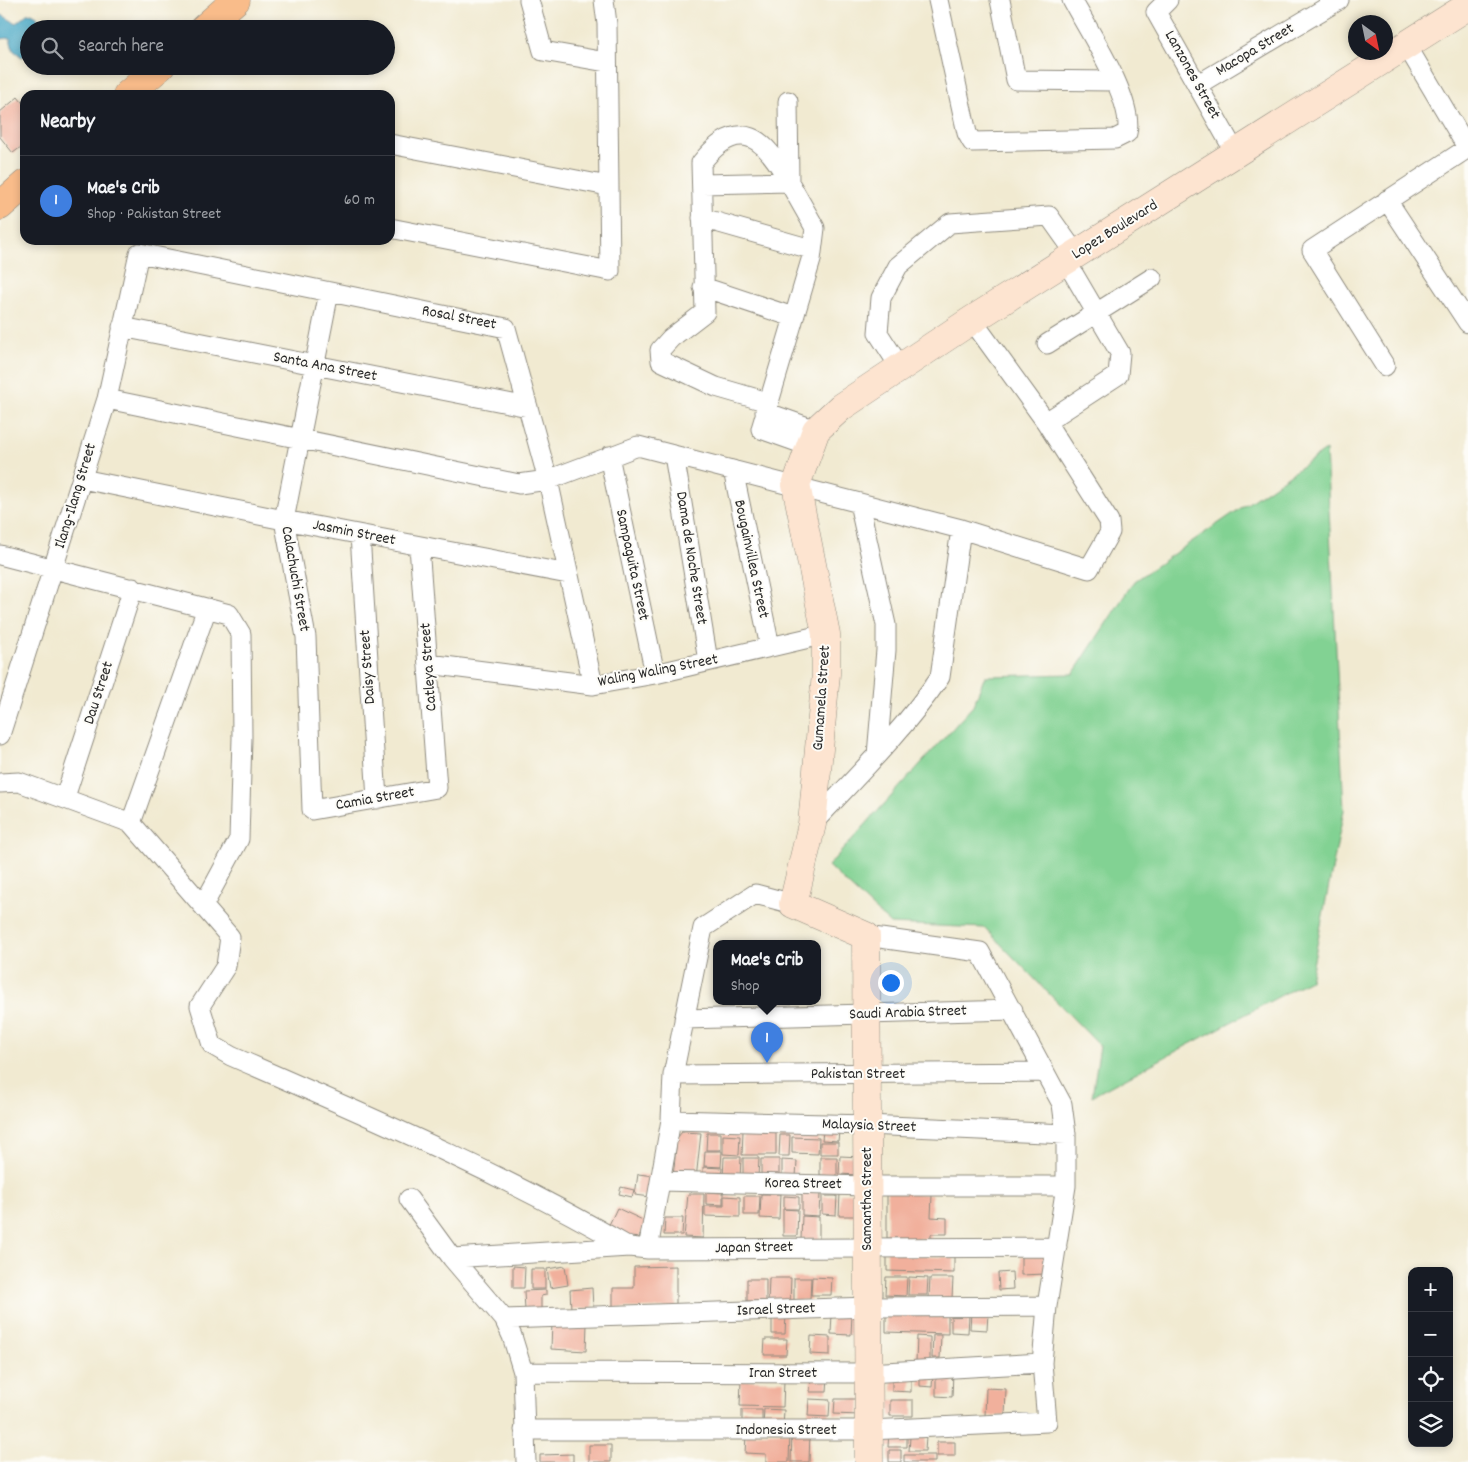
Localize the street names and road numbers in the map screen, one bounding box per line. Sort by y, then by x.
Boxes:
street label: Macopa Street [1211,17,1299,82]
street label: Lanzones Street [1158,26,1226,124]
street label: Lopez Boulevard [1067,194,1163,266]
street label: Rosal Street [420,300,498,337]
street label: Santa Ana Street [271,346,379,388]
street label: Ilang-Ilang Street [49,440,103,552]
street label: Dama de Noche Street [669,490,713,626]
street label: Bougainvillea Street [727,498,775,621]
street label: Sampaguita Street [609,507,655,623]
street label: Jasmin Street [311,514,397,552]
street label: Calachuchi Street [274,525,316,634]
street label: Catleya Street [414,622,444,712]
street label: Daisy Street [354,629,382,705]
street label: Gumamela Street [807,645,837,751]
street label: Waling Waling Street [596,648,720,694]
street label: Dau Street [78,658,120,728]
street label: Camia Street [334,781,416,817]
street label: Saudi Arabia Street [849,999,967,1027]
street label: Pakistan Street [811,1063,905,1086]
street label: Malaysia Street [821,1113,917,1139]
street label: Samantha Street [856,1147,879,1251]
street label: Korea Street [764,1172,842,1196]
street label: Japan Street [715,1236,793,1260]
street label: Israel Street [736,1297,816,1323]
street label: Iran Street [749,1362,817,1385]
street label: Indonesia Street [735,1419,837,1442]

